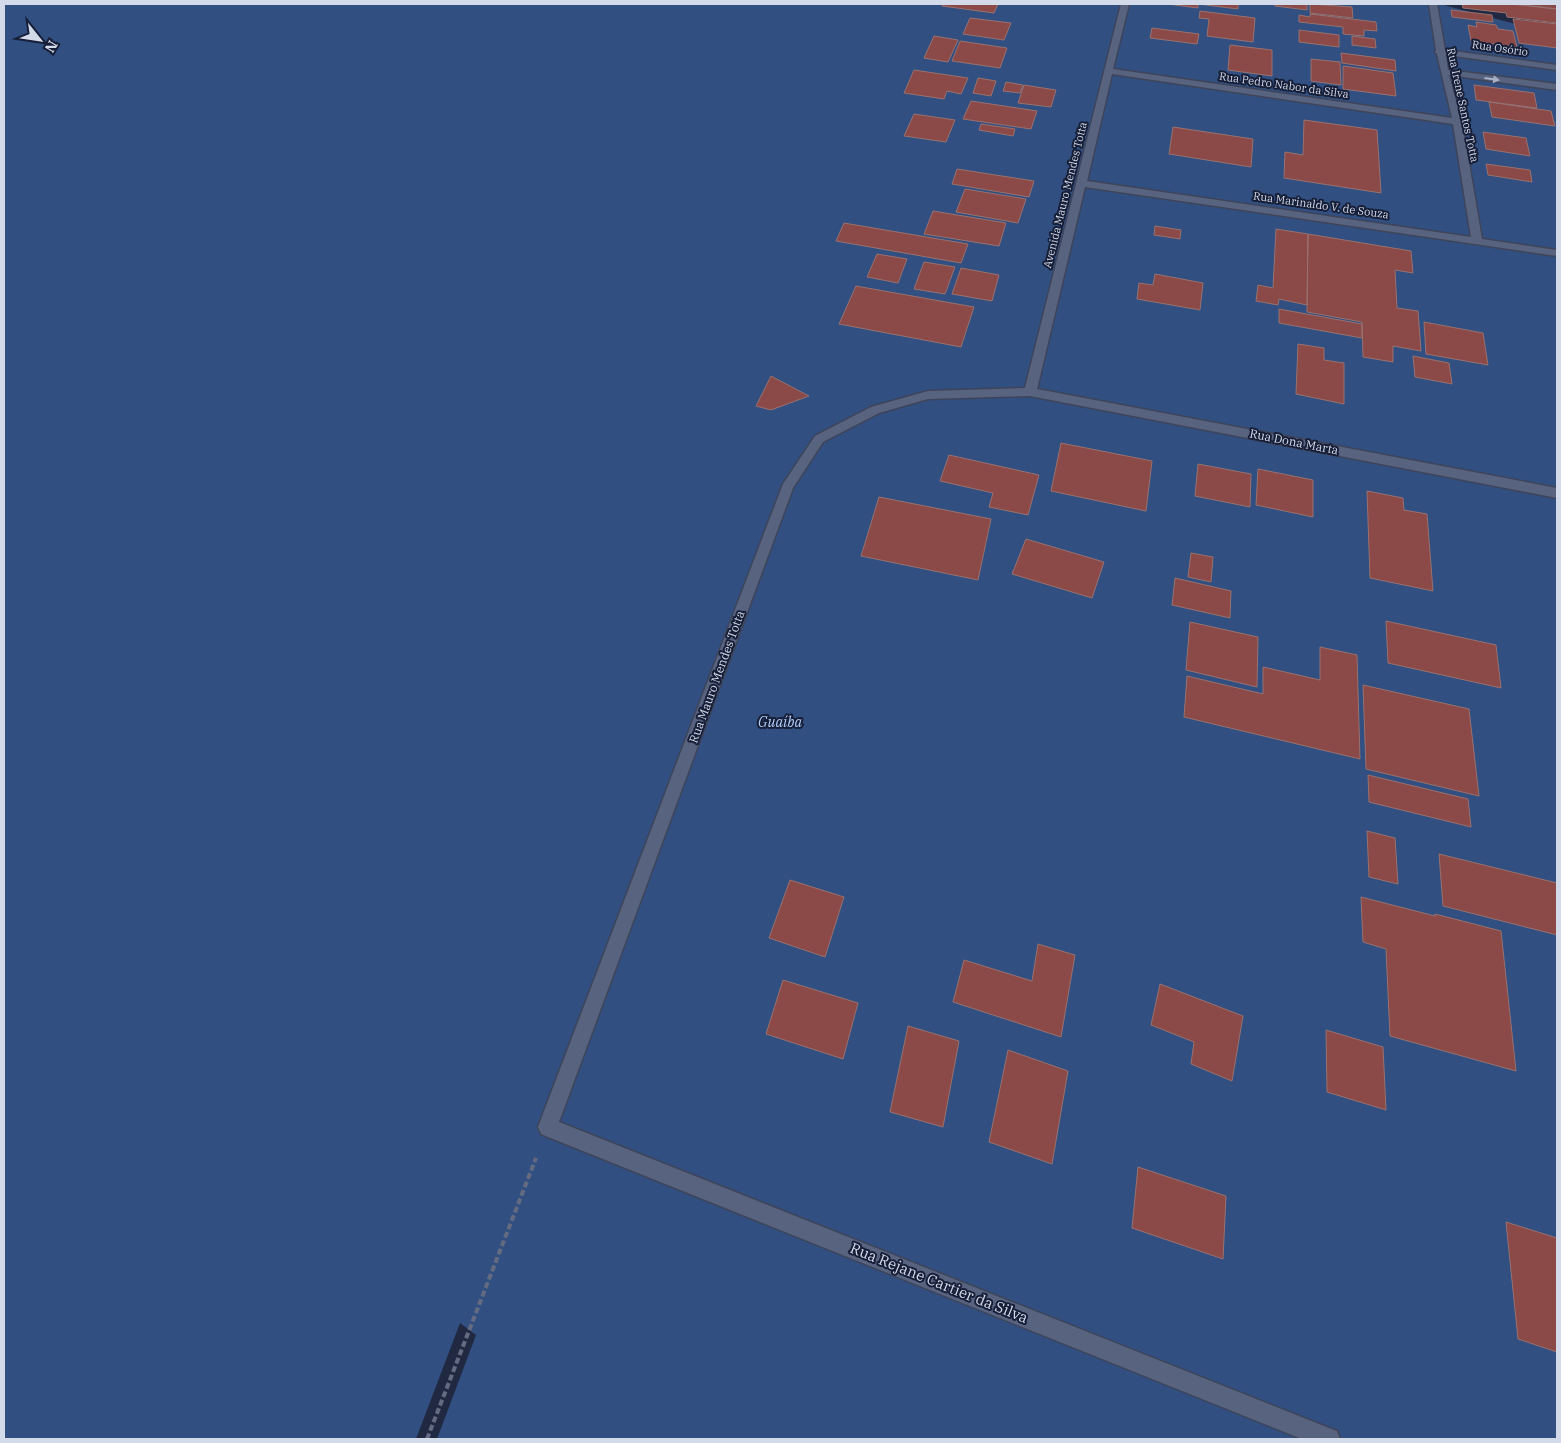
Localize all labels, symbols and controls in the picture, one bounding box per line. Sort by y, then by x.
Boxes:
north arrow [15,15,65,65]
text: N [41,37,62,56]
street label: Rua Osório [1471,37,1529,59]
street label: Rua Irene Santos Totta [1444,46,1482,164]
street label: Rua Pedro Nabor da Silva [1218,69,1350,101]
one-way arrow [1484,75,1500,83]
street label: Avenida Mauro Mendes Totta [1040,120,1090,270]
street label: Rua Marinaldo V. de Souza [1252,189,1390,221]
street label: Rua Dona Marta [1248,426,1340,458]
street label: Rua Mauro Mendes Totta [686,608,748,745]
water label: Guaíba [758,713,802,731]
street label: Rua Rejane Cartier da Silva [847,1238,1031,1327]

